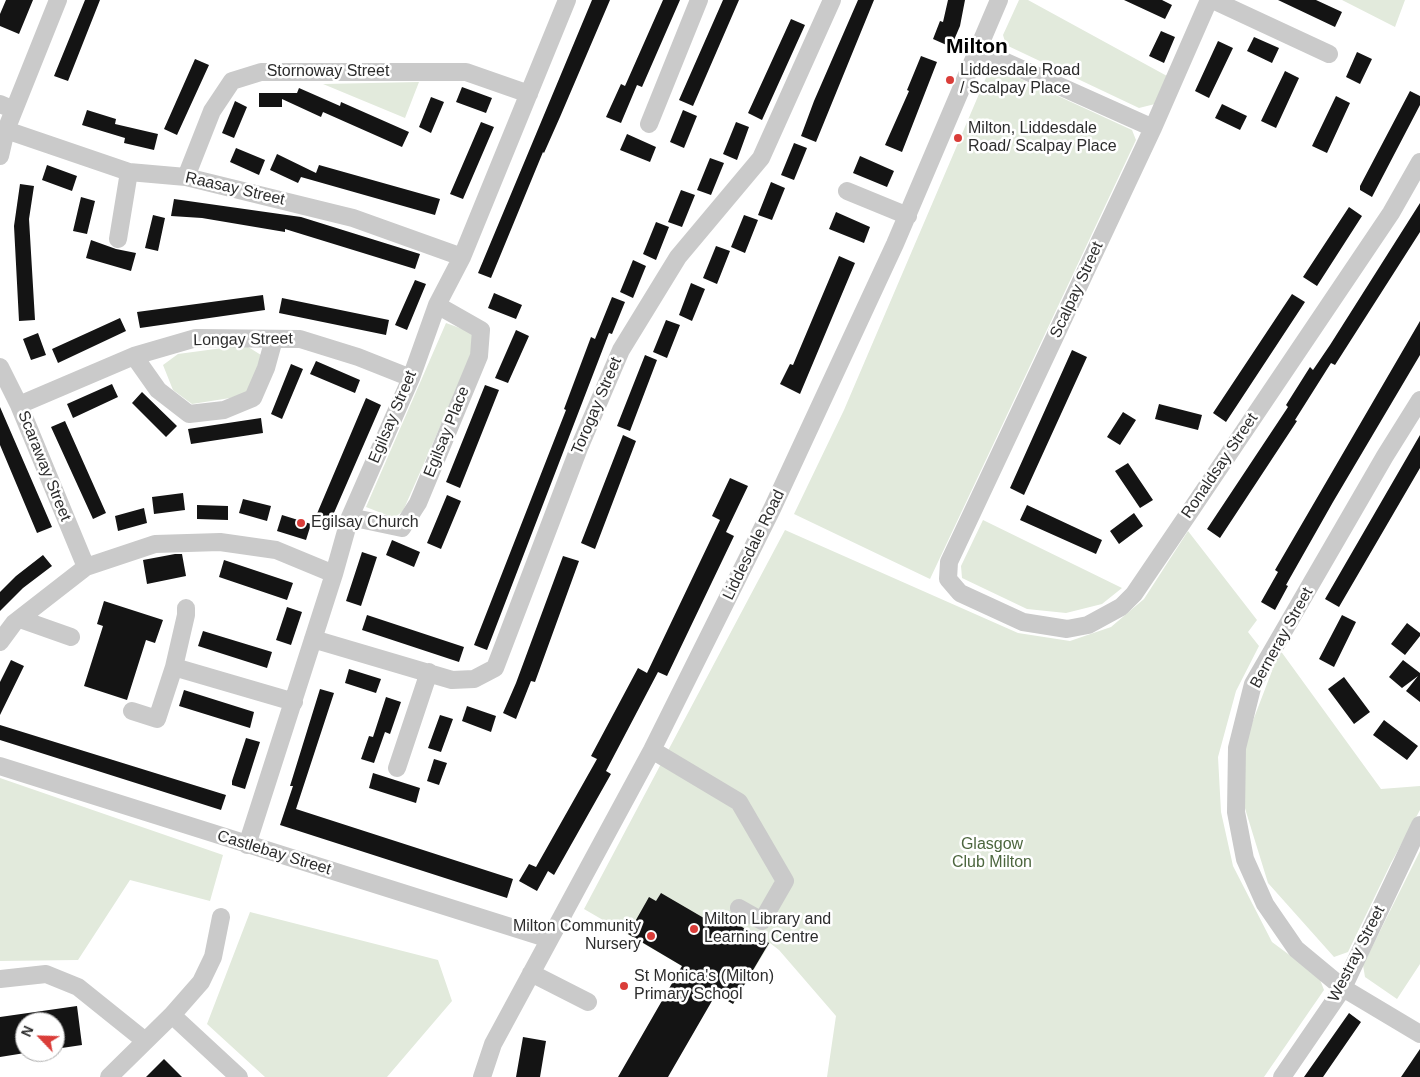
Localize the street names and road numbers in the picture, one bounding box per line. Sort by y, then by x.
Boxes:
street label: Stornoway Street [267,62,389,82]
street label: Raasay Street [183,168,287,210]
street label: Scalpay Street [1046,239,1108,341]
street label: Longay Street [193,330,293,350]
street label: Torogay Street [568,354,626,458]
street label: Egilsay Street [365,368,421,466]
street label: Egilsay Place [420,384,474,480]
street label: Scaraway Street [13,408,75,524]
street label: Ronaldsay Street [1178,410,1262,522]
street label: Liddesdale Road [719,487,789,603]
street label: Berneray Street [1246,584,1318,692]
street label: Castlebay Street [215,827,333,879]
street label: Westray Street [1324,903,1390,1005]

